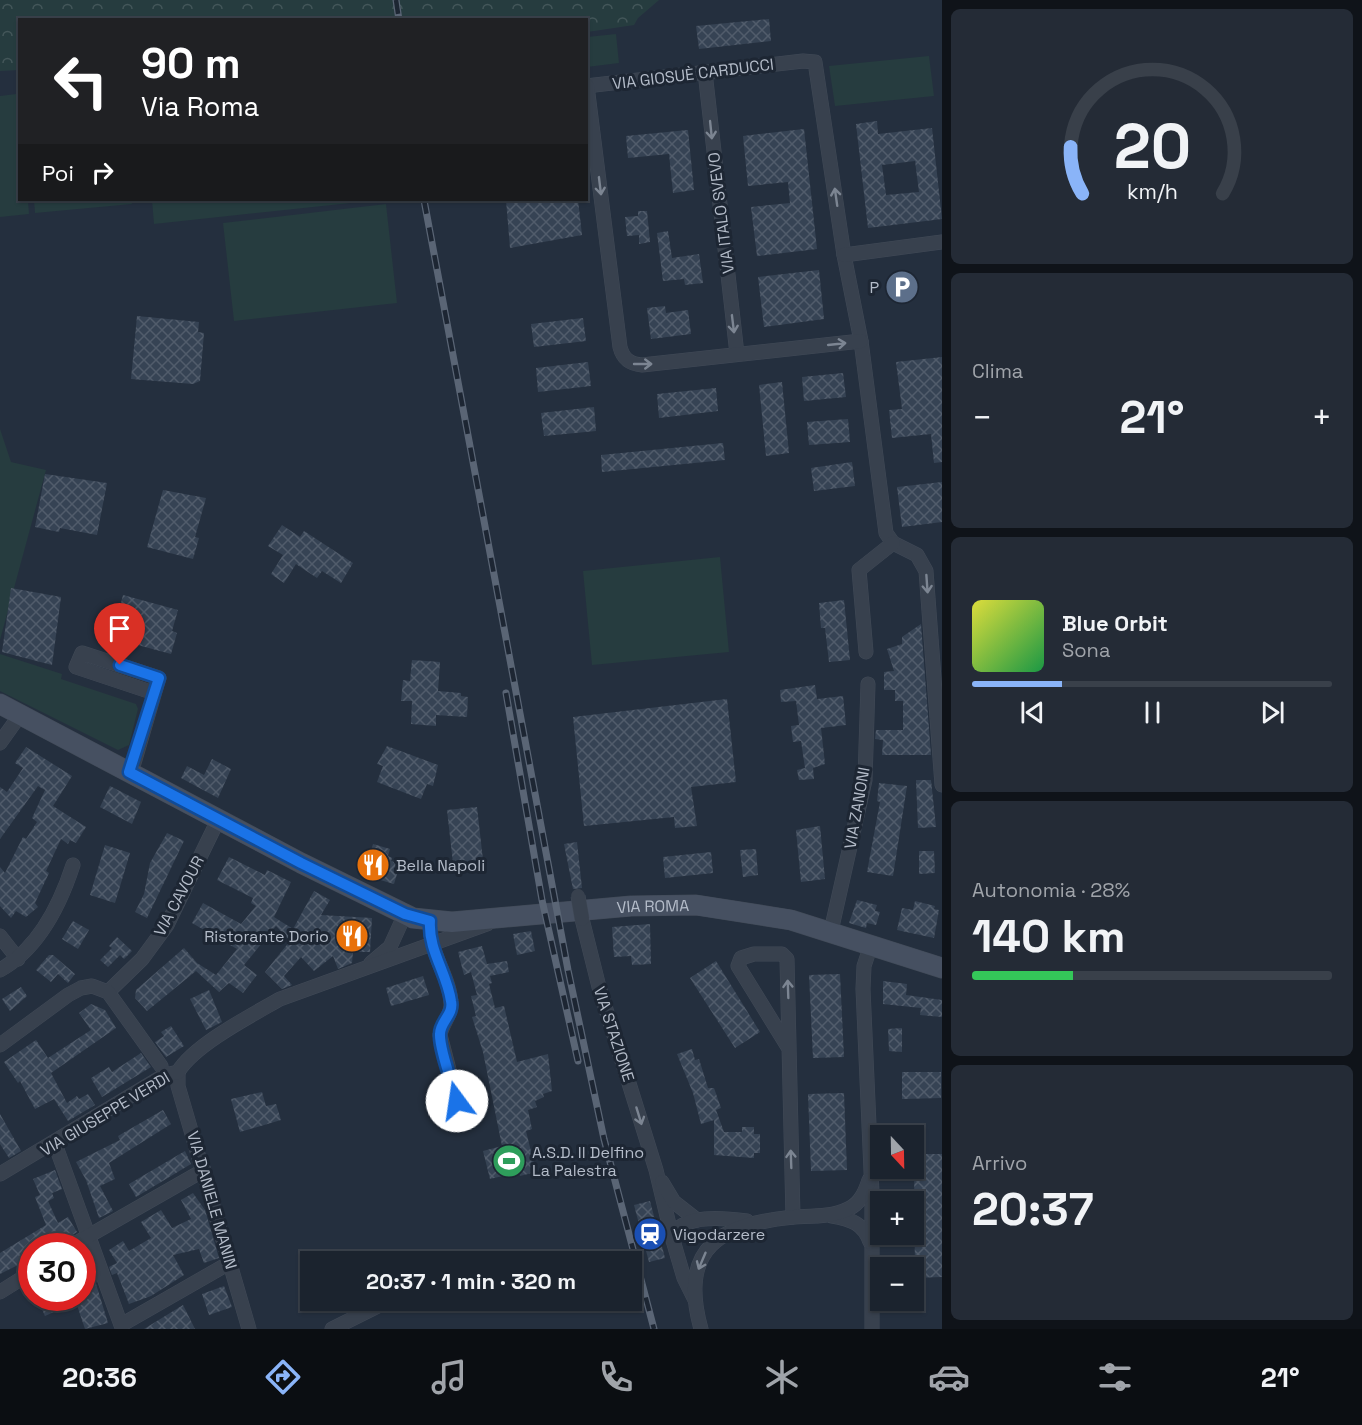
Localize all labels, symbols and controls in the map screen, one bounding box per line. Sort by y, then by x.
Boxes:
text: 90 m [141,37,241,90]
icon: left [42,42,120,120]
street label: VIA GIOSUÈ CARDUCCI [611,54,775,94]
text: Via Roma [141,89,259,124]
text: 20 [1113,107,1191,186]
one-way arrow [706,120,717,140]
street label: VIA ITALO SVEVO [703,151,739,275]
icon: right [86,156,119,189]
text: Poi [42,159,74,187]
one-way arrow [594,176,605,195]
text: km/h [1126,178,1178,205]
one-way arrow [830,188,841,208]
parking icon: P [884,269,920,305]
place label: P [869,277,879,298]
one-way arrow [728,314,739,333]
one-way arrow [827,338,847,349]
one-way arrow [633,358,653,370]
text: Clima [972,358,1023,384]
text: 21° [1120,389,1184,446]
text: − [972,397,992,439]
text: + [1312,397,1332,439]
one-way arrow [921,574,932,593]
pin [94,603,145,665]
text: Blue Orbit [1062,609,1168,637]
icon: arrive [103,612,136,645]
text: Sona [1062,637,1110,663]
icon: previous [1016,696,1049,729]
icon: pause [1136,696,1169,729]
icon: next [1256,696,1289,729]
street label: VIA ZANONI [839,765,875,851]
restaurant icon: Bella Napoli [355,847,391,883]
street label: VIA CAVOUR [149,852,209,940]
place label: Bella Napoli [396,855,485,876]
text: Autonomia · 28% [972,877,1130,903]
street label: VIA ROMA [616,895,689,918]
text: 140 km [972,908,1125,965]
restaurant icon: Ristorante Dorio [334,918,370,954]
place label: Ristorante Dorio [204,926,329,947]
one-way arrow [782,979,794,999]
street label: VIA STAZIONE [589,984,639,1084]
street label: VIA GIUSEPPE VERDI [36,1067,174,1161]
position arrow [425,1069,489,1133]
one-way arrow [634,1106,645,1125]
north arrow [870,1125,924,1179]
map controls [870,1125,924,1311]
street label: VIA DANIELE MANIN [182,1128,242,1272]
place label: A.S.D. Il Delfino La Palestra [532,1142,644,1181]
sports icon: A.S.D. Il Delfino La Palestra [491,1143,527,1179]
one-way arrow [785,1150,797,1170]
text: Arrivo [972,1150,1027,1176]
text: 20:37 [972,1181,1094,1238]
button: + [870,1191,924,1245]
station icon: Vigodarzere [632,1216,668,1252]
place label: Vigodarzere [673,1224,765,1245]
speed limit sign: 30 [18,1233,96,1311]
one-way arrow [696,1251,707,1269]
button: − [870,1257,924,1311]
text: 20:37 · 1 min · 320 m [366,1267,576,1295]
icon: directions [262,1356,304,1398]
icon: music [428,1356,470,1398]
icon: phone [595,1356,637,1398]
icon: climate [761,1356,803,1398]
icon: car [928,1356,970,1398]
icon: filters [1094,1356,1136,1398]
text: 20:36 [62,1360,137,1395]
text: 21° [1261,1360,1300,1395]

